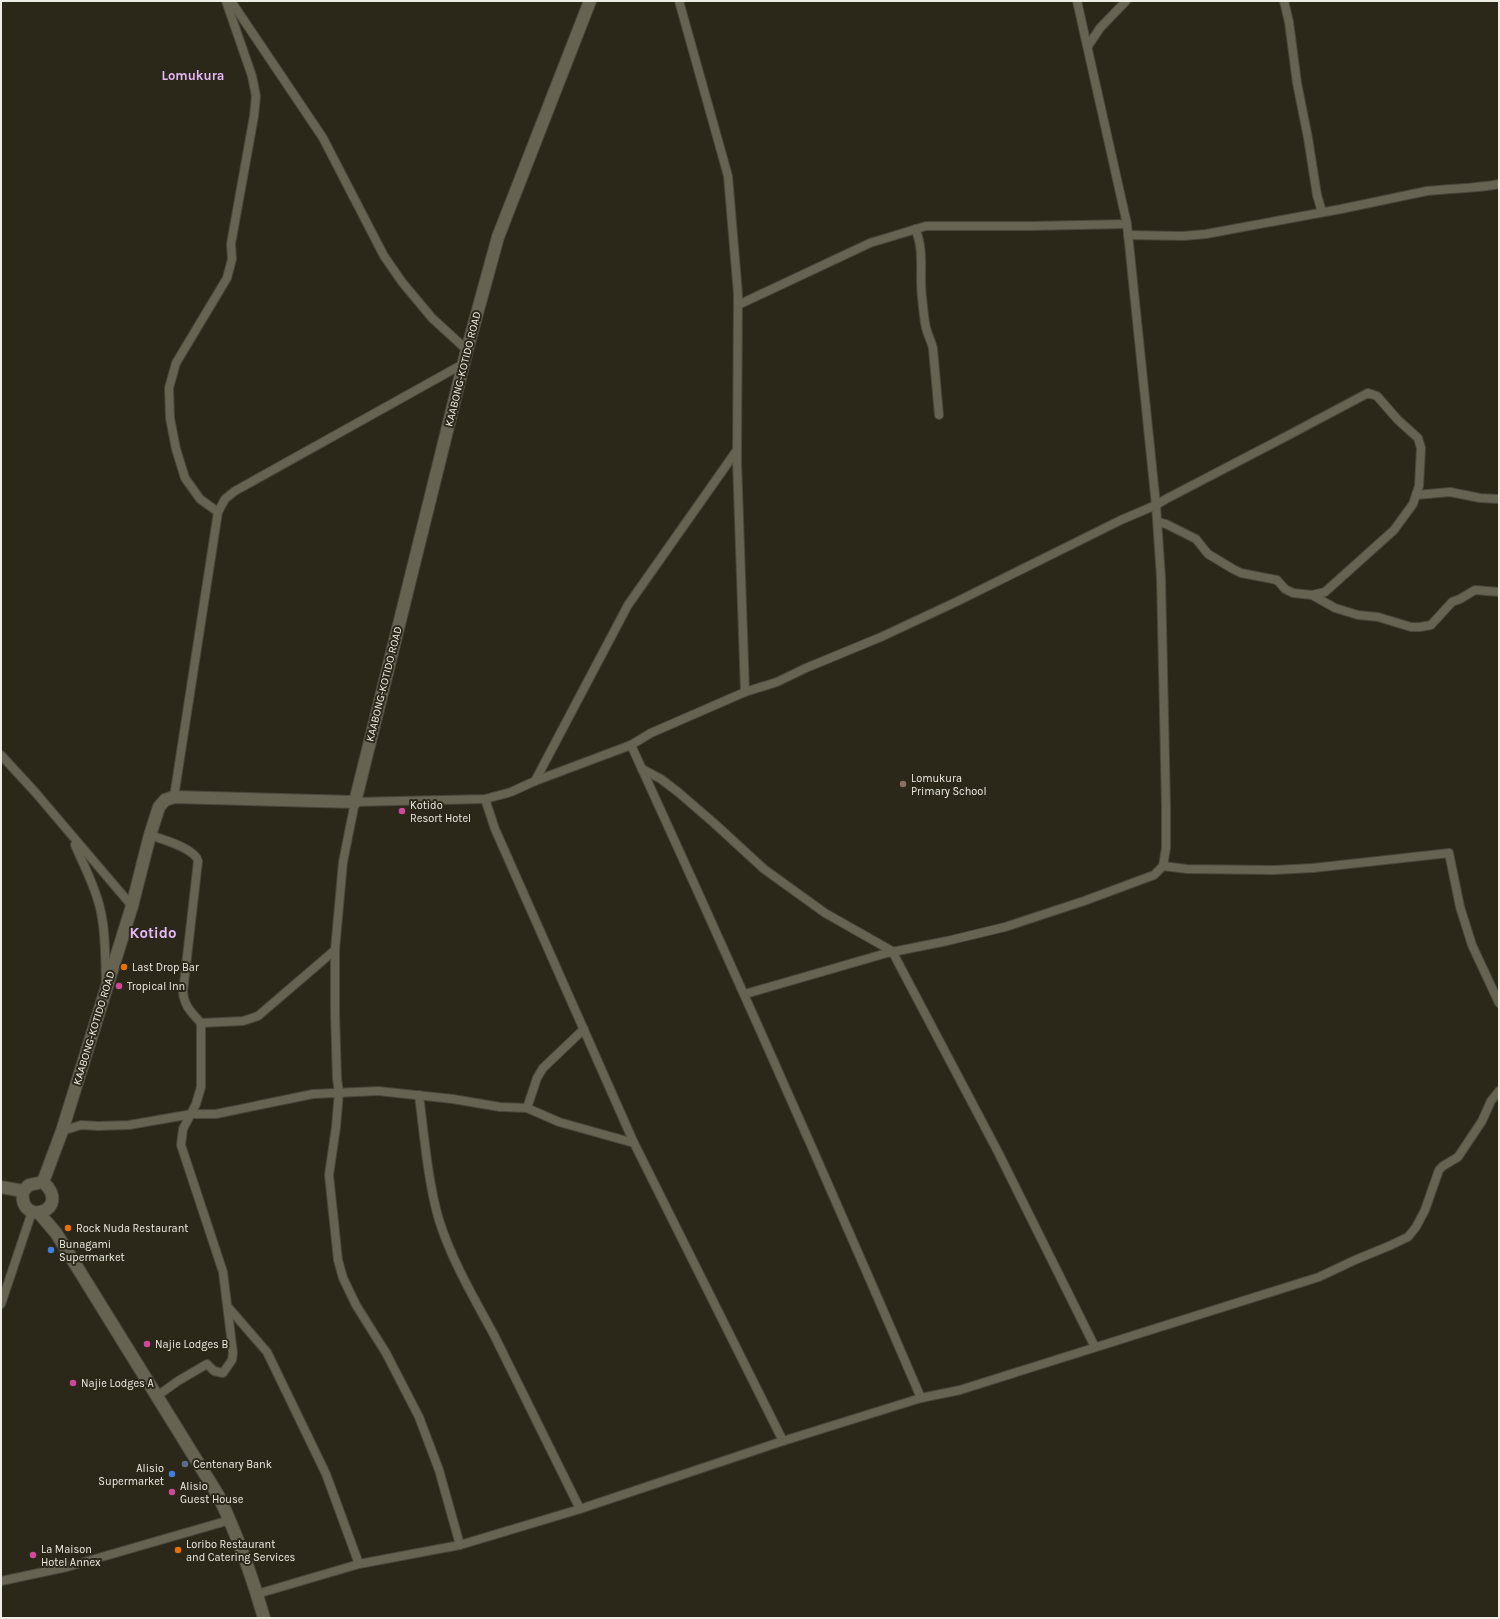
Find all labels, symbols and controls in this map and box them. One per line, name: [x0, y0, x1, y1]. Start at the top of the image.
district label: Lomukura: [162, 68, 224, 83]
street label: KAABONG-KOTIDO ROAD: [442, 310, 484, 428]
street label: KAABONG-KOTIDO ROAD: [363, 625, 405, 743]
place label: Lomukura Primary School: [911, 772, 986, 798]
marker: Lomukura Primary School: [898, 779, 908, 789]
place label: Kotido Resort Hotel: [410, 799, 471, 825]
marker: Kotido Resort Hotel: [397, 806, 407, 816]
district label: Kotido: [130, 924, 176, 942]
place label: Last Drop Bar: [132, 961, 199, 974]
marker: Last Drop Bar: [119, 962, 129, 972]
street label: KAABONG-KOTIDO ROAD: [70, 969, 118, 1087]
place label: Tropical Inn: [127, 980, 185, 993]
marker: Tropical Inn: [114, 981, 124, 991]
place label: Rock Nuda Restaurant: [76, 1222, 188, 1235]
marker: Rock Nuda Restaurant: [63, 1223, 73, 1233]
place label: Bunagami Supermarket: [59, 1238, 125, 1264]
marker: Bunagami Supermarket: [46, 1245, 56, 1255]
place label: Najie Lodges B: [155, 1338, 228, 1351]
marker: Najie Lodges B: [142, 1339, 152, 1349]
place label: Najie Lodges A: [81, 1377, 154, 1390]
marker: Najie Lodges A: [68, 1378, 78, 1388]
place label: Centenary Bank: [193, 1458, 272, 1471]
marker: Centenary Bank: [180, 1459, 190, 1469]
place label: Alisio Supermarket: [98, 1462, 164, 1488]
marker: Alisio Supermarket: [167, 1469, 177, 1479]
place label: Alisio Guest House: [180, 1480, 244, 1506]
marker: Alisio Guest House: [167, 1487, 177, 1497]
place label: Loribo Restaurant and Catering Services: [186, 1538, 296, 1564]
place label: La Maison Hotel Annex: [41, 1543, 101, 1569]
marker: Loribo Restaurant and Catering Services: [173, 1545, 183, 1555]
marker: La Maison Hotel Annex: [28, 1550, 38, 1560]

